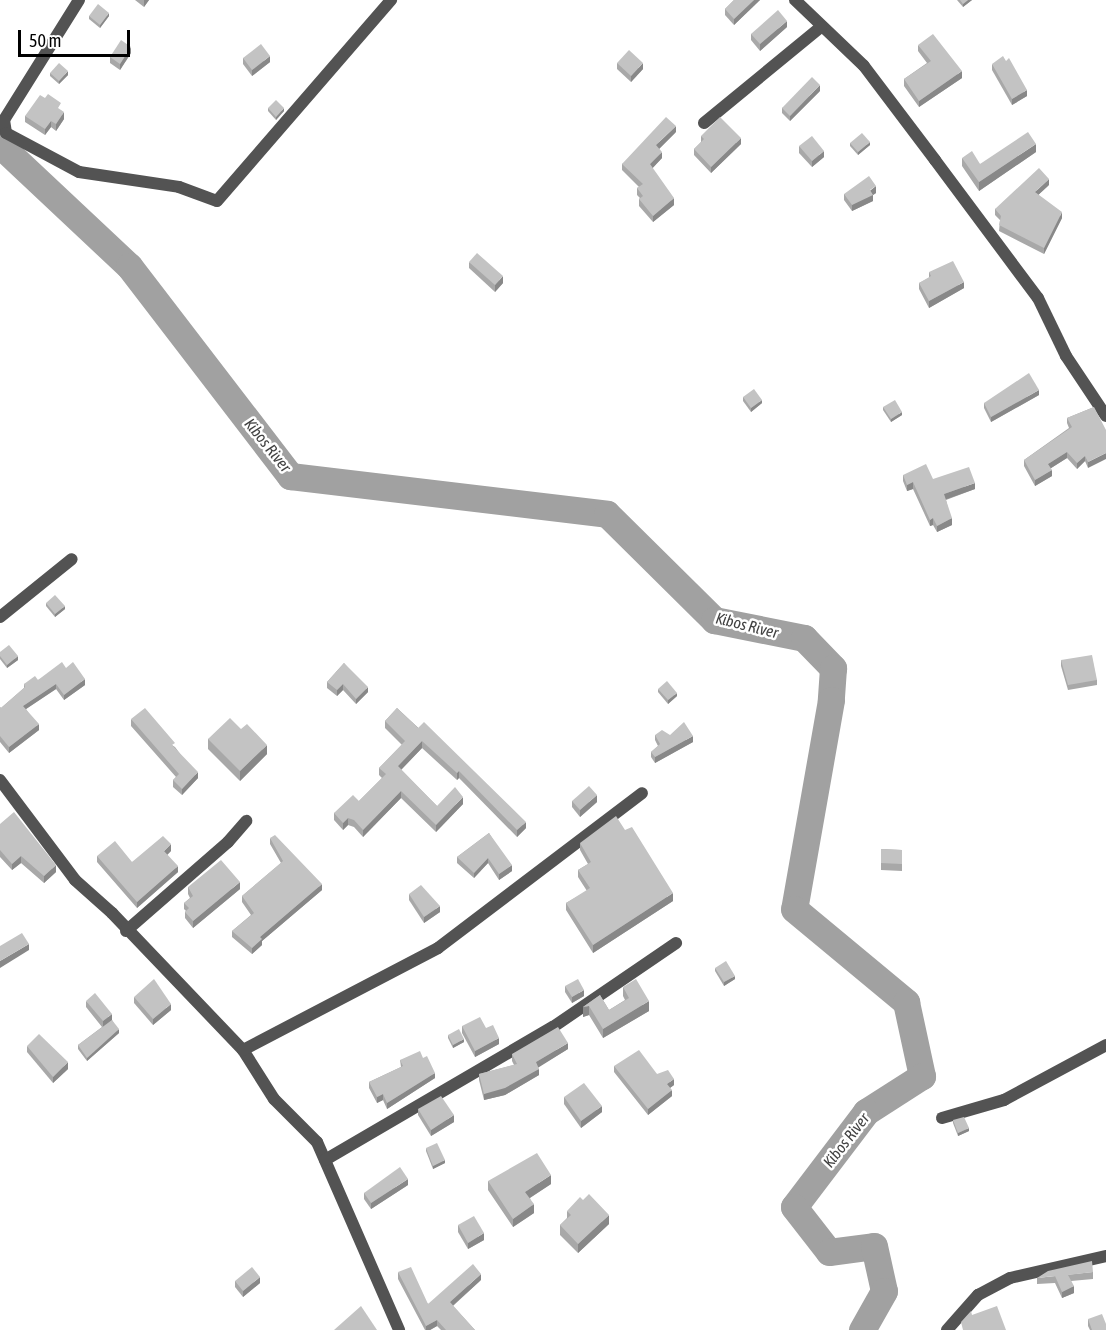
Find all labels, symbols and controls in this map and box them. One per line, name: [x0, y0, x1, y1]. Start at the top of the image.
scale bar: [21, 18, 134, 56]
text: 50 m: [29, 30, 61, 51]
water label: Kibos River: [240, 414, 296, 476]
water label: Kibos River: [714, 608, 780, 642]
water label: Kibos River: [819, 1109, 873, 1171]

